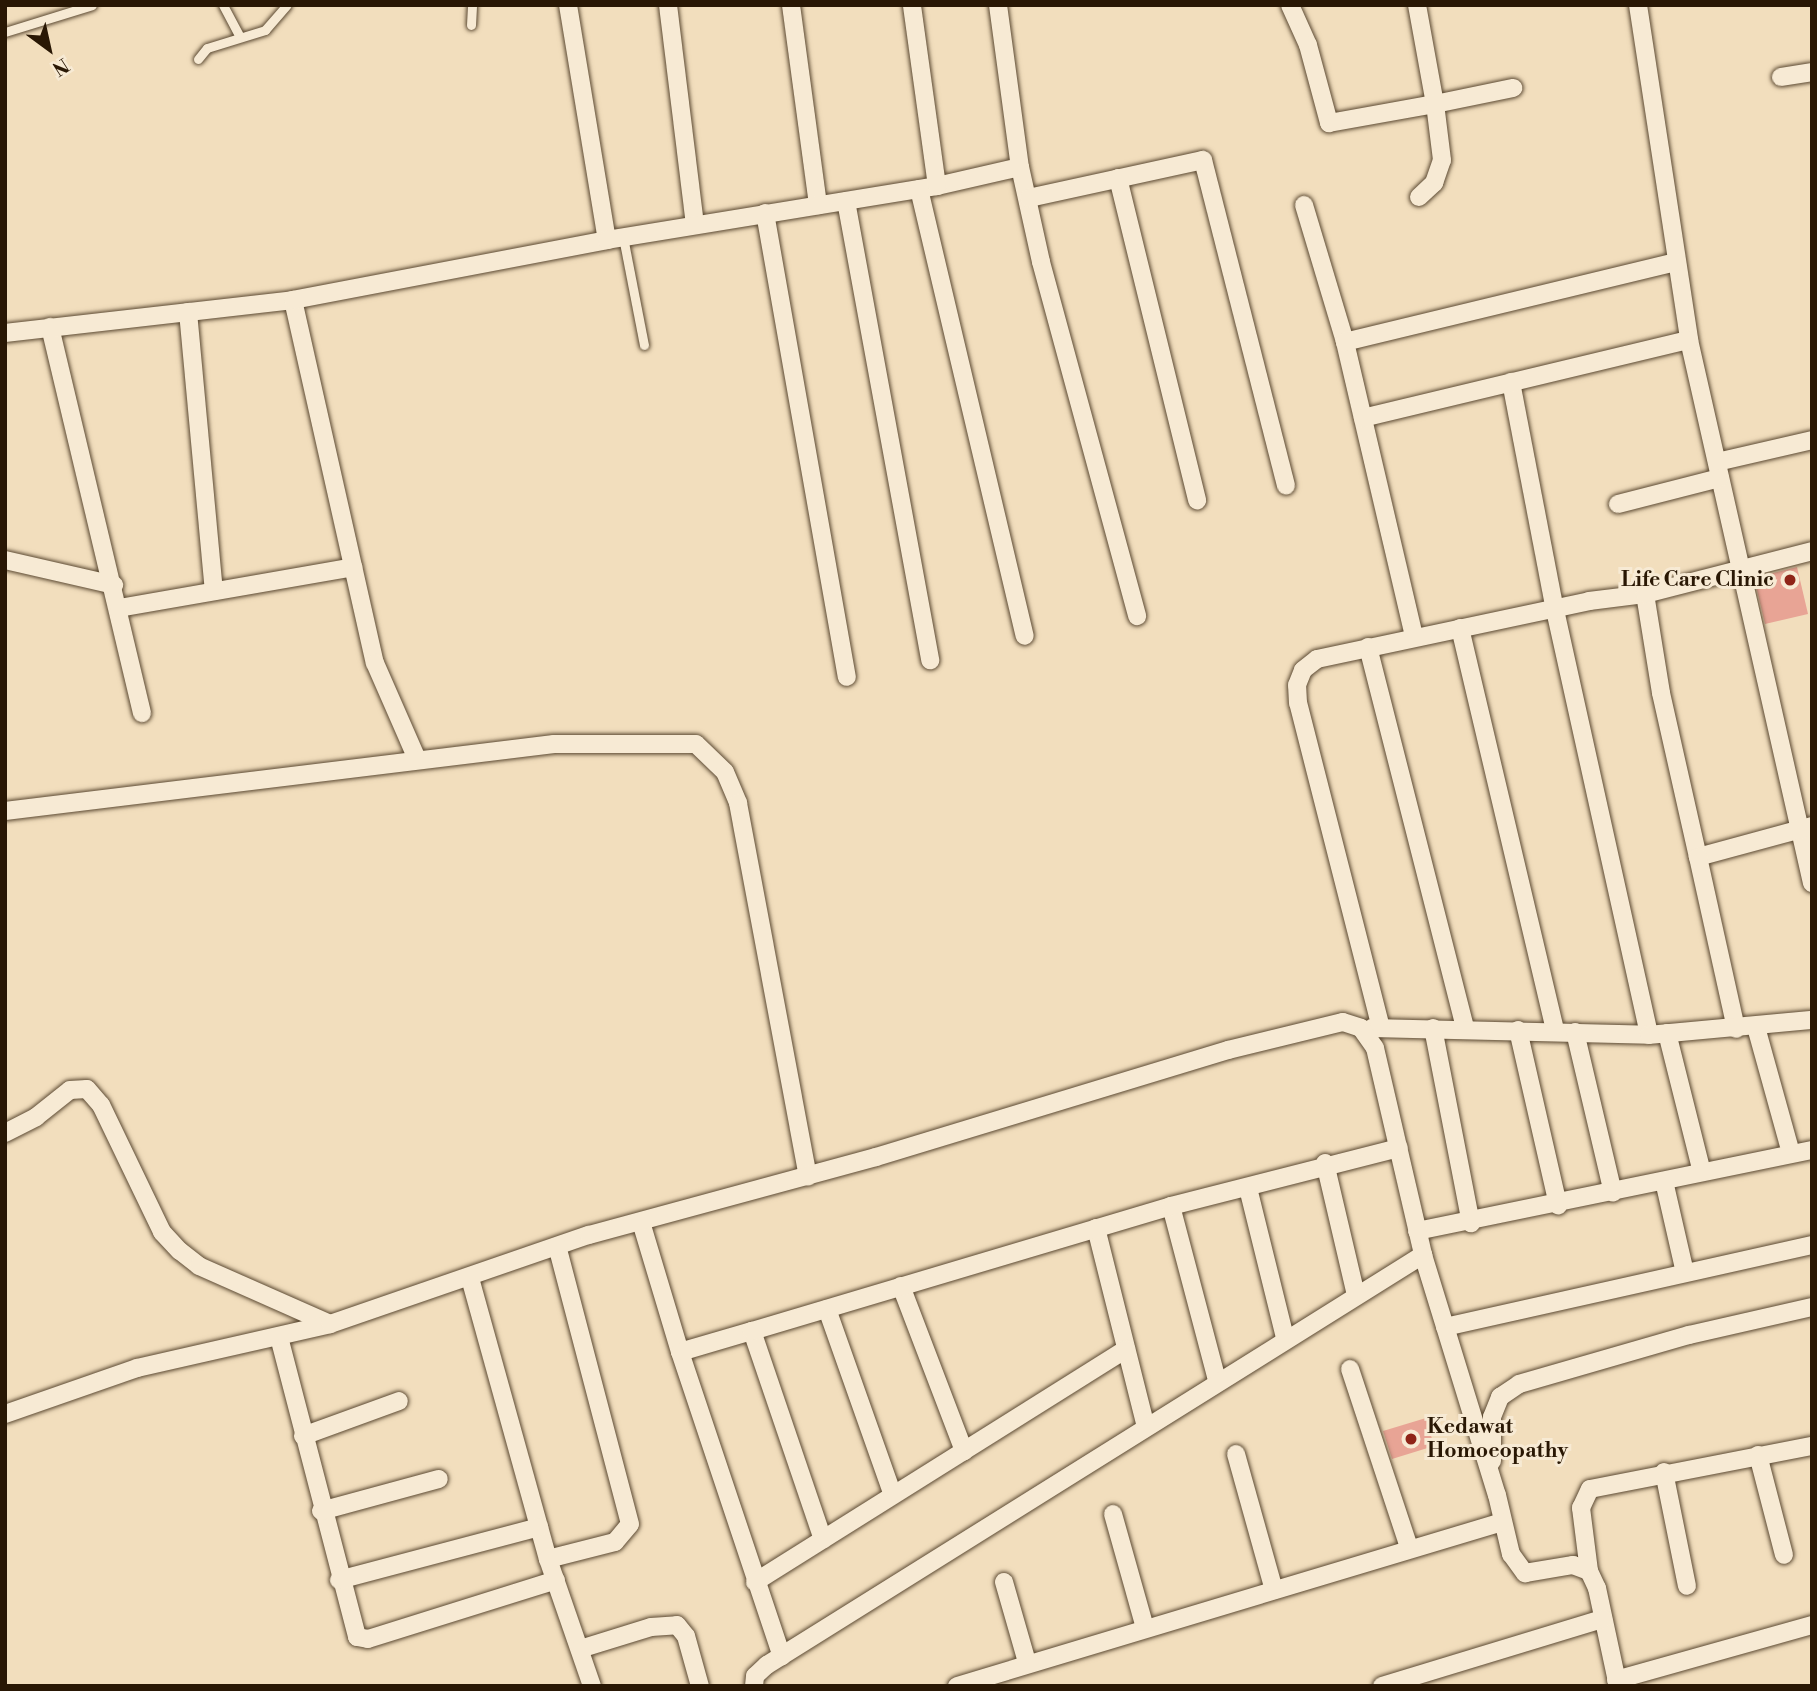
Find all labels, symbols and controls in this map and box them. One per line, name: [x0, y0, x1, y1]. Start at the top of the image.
north arrow: [14, 14, 84, 84]
text: N: [48, 52, 73, 81]
place label: Life Care Clinic: [1621, 567, 1774, 593]
marker: Life Care Clinic: [1780, 570, 1800, 590]
place label: Kedawat Homoeopathy: [1427, 1414, 1568, 1464]
marker: Kedawat Homoeopathy: [1401, 1429, 1421, 1449]

